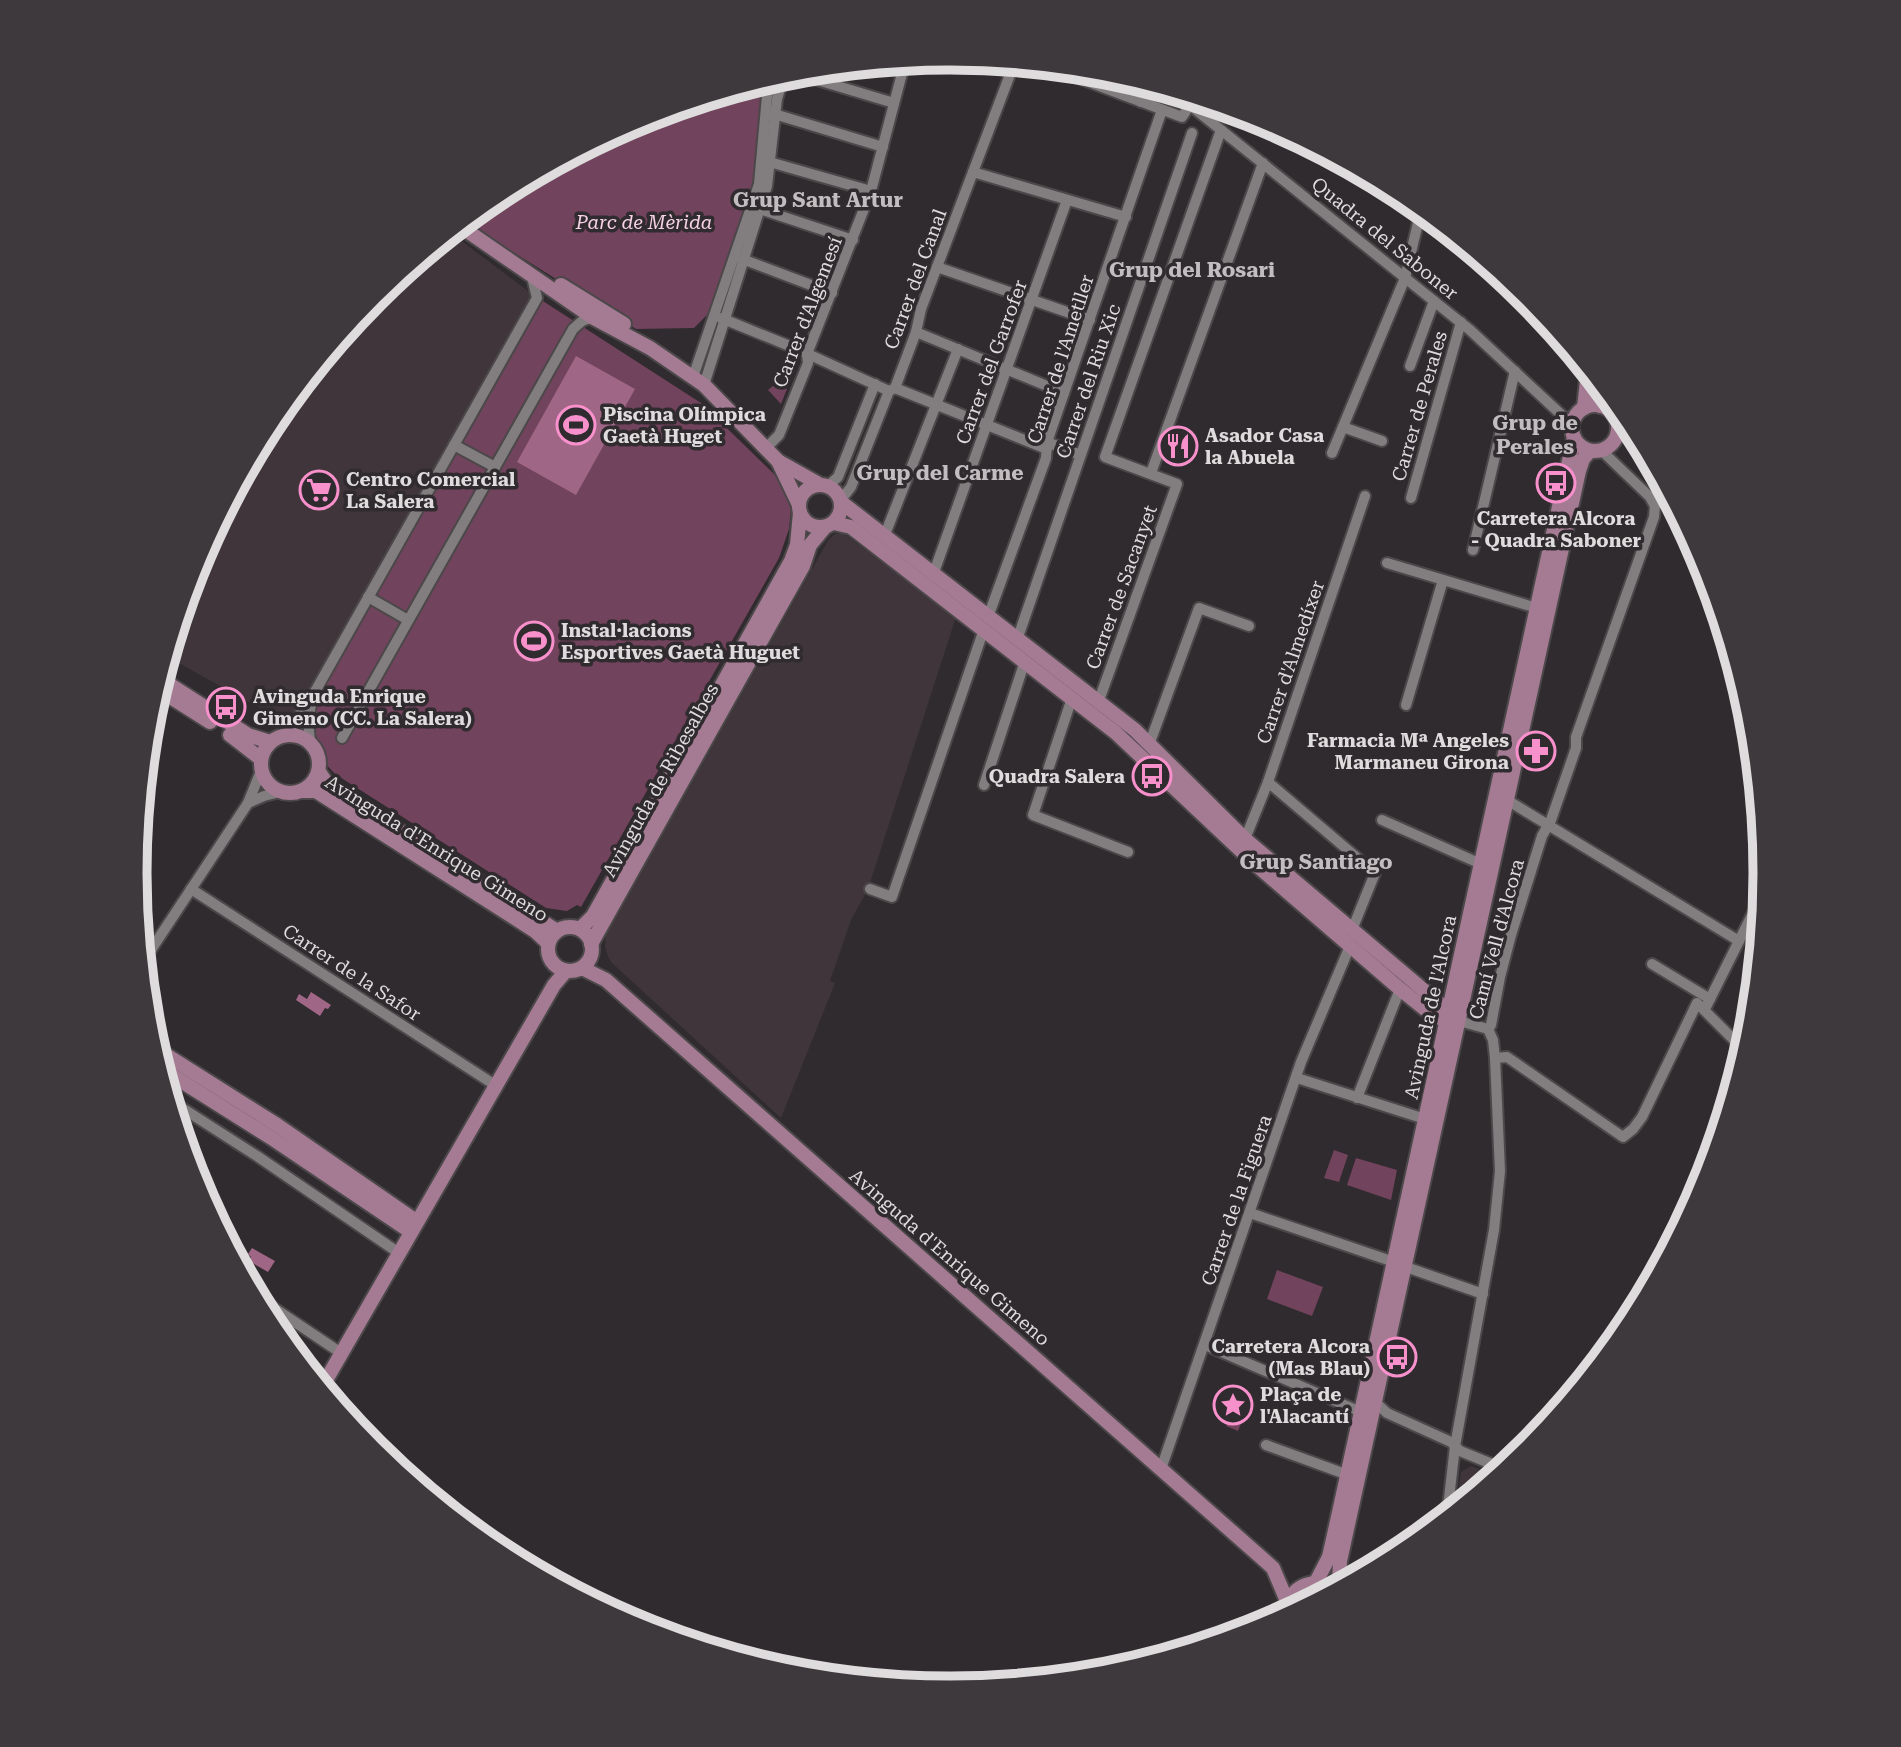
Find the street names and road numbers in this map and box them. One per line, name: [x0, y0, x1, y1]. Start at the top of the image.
street label: Quadra del Saboner: [1307, 172, 1463, 305]
street label: Carrer del Canal: [879, 206, 952, 353]
street label: Carrer d'Algemesí: [768, 233, 847, 391]
street label: Carrer de l'Ametller: [1022, 272, 1099, 447]
street label: Carrer del Garrofer: [951, 277, 1032, 448]
street label: Carrer del Riu Xic: [1051, 301, 1126, 462]
street label: Carrer de Perales: [1387, 328, 1452, 484]
street label: Carrer de Sacanyet: [1081, 502, 1162, 672]
street label: Carrer d'Almedíxer: [1252, 577, 1329, 747]
street label: Avinguda de Ribesalbes: [598, 679, 723, 881]
street label: Avinguda d'Enrique Gimeno: [321, 770, 552, 927]
street label: Camí Vell d'Alcora: [1464, 856, 1529, 1022]
street label: Avinguda de l'Alcora: [1400, 912, 1461, 1101]
street label: Carrer de la Safor: [278, 919, 425, 1026]
street label: Carrer de la Figuera: [1196, 1111, 1277, 1289]
street label: Avinguda d'Enrique Gimeno: [845, 1164, 1055, 1351]

